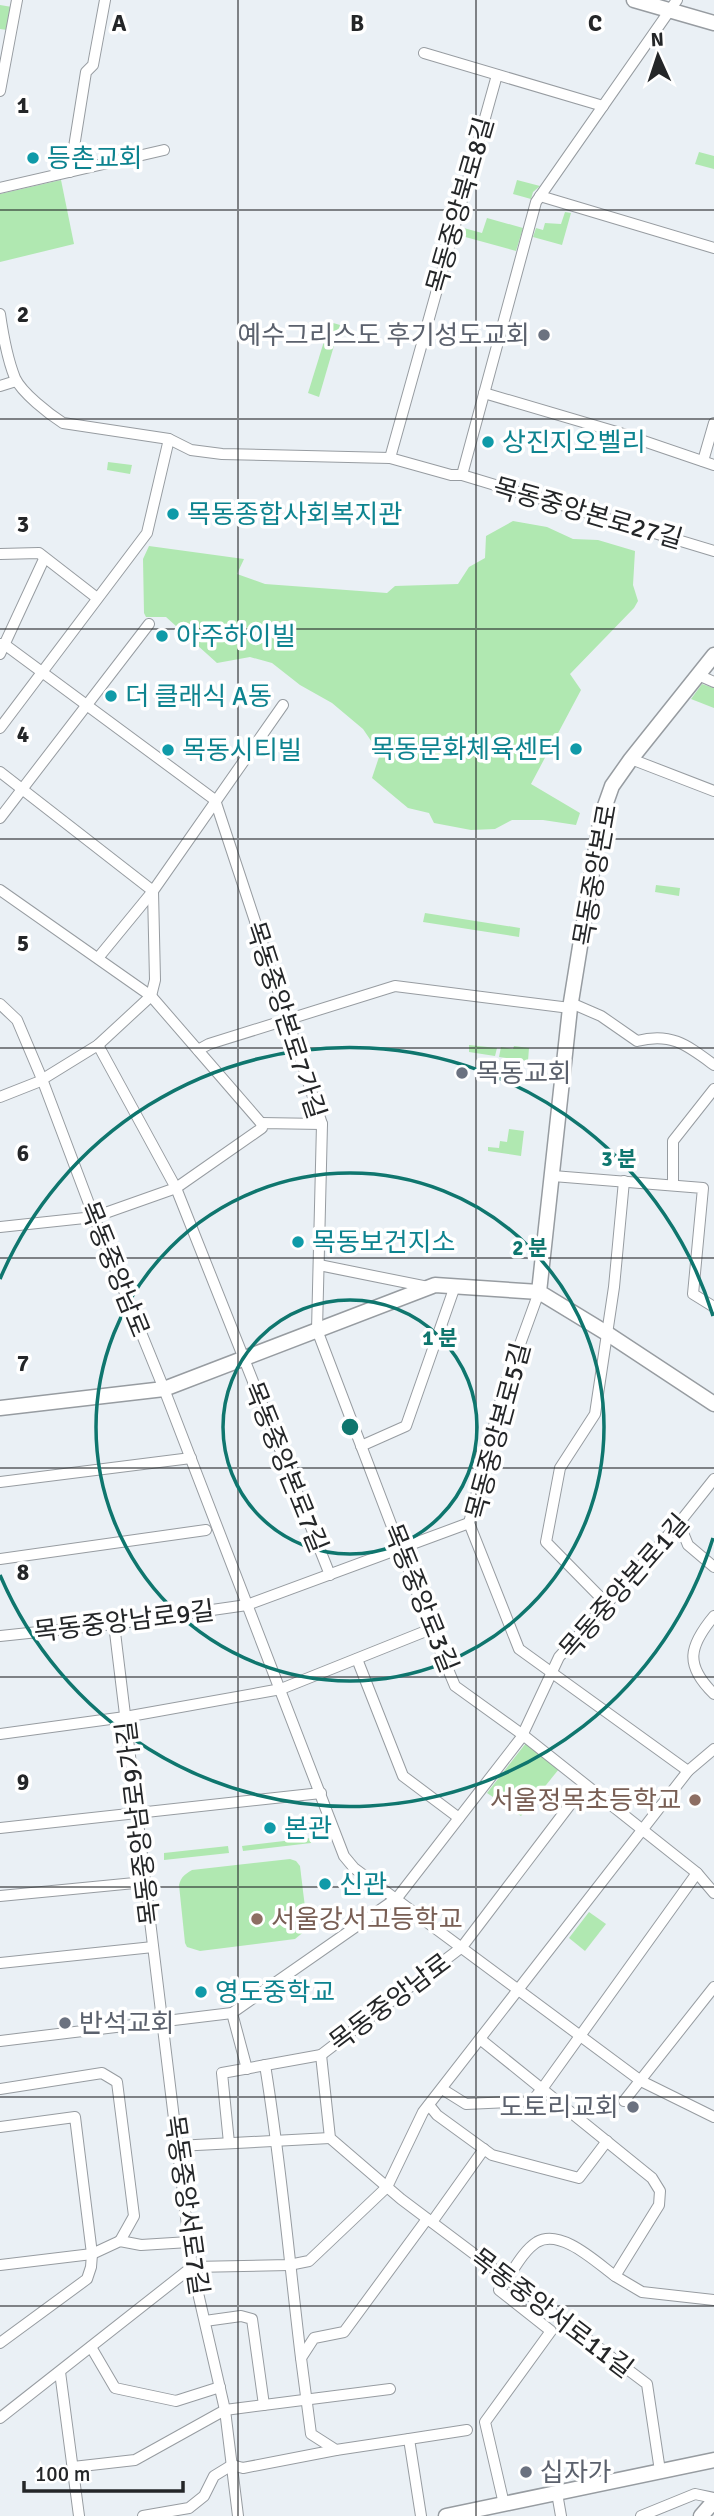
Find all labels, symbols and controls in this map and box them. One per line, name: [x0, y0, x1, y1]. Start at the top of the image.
text: A: [112, 9, 127, 38]
text: B: [350, 9, 364, 38]
text: C: [588, 9, 602, 38]
north arrow: [623, 21, 693, 91]
text: N: [650, 28, 664, 52]
text: 1: [17, 91, 29, 120]
street label: 목동중앙북로8길: [421, 114, 501, 297]
place label: 등촌교회: [47, 143, 143, 175]
marker: 등촌교회: [25, 150, 41, 166]
text: 2: [17, 300, 29, 329]
place label: 예수그리스도 후기성도교회: [237, 320, 530, 352]
marker: 예수그리스도 후기성도교회: [536, 327, 552, 343]
place label: 상진지오벨리: [502, 427, 646, 459]
marker: 상진지오벨리: [480, 434, 496, 450]
street label: 목동중앙본로27길: [489, 472, 686, 556]
place label: 목동종합사회복지관: [187, 499, 402, 531]
marker: 목동종합사회복지관: [165, 506, 181, 522]
text: 3: [17, 510, 29, 539]
place label: 아주하이빌: [176, 621, 296, 653]
marker: 아주하이빌: [154, 628, 170, 644]
place label: 더 클래식 A동: [125, 681, 272, 713]
marker: 더 클래식 A동: [103, 688, 119, 704]
text: 4: [17, 720, 29, 749]
place label: 목동문화체육센터: [371, 734, 562, 766]
place label: 목동시티빌: [182, 735, 302, 767]
marker: 목동문화체육센터: [568, 741, 584, 757]
marker: 목동시티빌: [160, 742, 176, 758]
street label: 목동중앙본로: [568, 802, 624, 949]
street label: 목동중앙본로7가길: [238, 918, 332, 1123]
text: 5: [17, 929, 29, 958]
place label: 목동교회: [476, 1058, 572, 1090]
marker: 목동교회: [454, 1065, 470, 1081]
text: 6: [17, 1139, 29, 1168]
text: 3 분: [601, 1146, 637, 1172]
street label: 목동중앙남로: [72, 1197, 156, 1342]
place label: 목동보건지소: [312, 1227, 456, 1259]
marker: 목동보건지소: [290, 1234, 306, 1250]
text: 2 분: [512, 1235, 548, 1261]
text: 1 분: [422, 1325, 458, 1351]
street label: 목동중앙본로5길: [460, 1339, 538, 1523]
text: 7: [17, 1349, 29, 1378]
street label: 목동중앙본로7길: [236, 1377, 334, 1558]
centre of rings: [338, 1415, 362, 1439]
street label: 목동중앙본로1길: [553, 1508, 696, 1666]
street label: 목동중앙로3길: [376, 1519, 464, 1677]
text: 8: [17, 1558, 29, 1587]
street label: 목동중앙남로9길: [32, 1595, 216, 1649]
street label: 목동중앙남로9가길: [111, 1719, 167, 1927]
text: 9: [17, 1768, 29, 1797]
place label: 서울정목초등학교: [490, 1785, 681, 1817]
marker: 서울정목초등학교: [687, 1792, 703, 1808]
place label: 본관: [284, 1813, 332, 1845]
marker: 본관: [262, 1820, 278, 1836]
place label: 신관: [339, 1869, 387, 1901]
marker: 신관: [317, 1876, 333, 1892]
place label: 서울강서고등학교: [271, 1904, 462, 1936]
marker: 서울강서고등학교: [249, 1911, 265, 1927]
street label: 목동중앙남로: [324, 1947, 458, 2059]
place label: 영도중학교: [215, 1977, 335, 2009]
marker: 영도중학교: [193, 1984, 209, 2000]
place label: 반석교회: [79, 2008, 175, 2040]
marker: 반석교회: [57, 2015, 73, 2031]
place label: 도토리교회: [499, 2092, 619, 2124]
marker: 도토리교회: [625, 2099, 641, 2115]
street label: 목동중앙서로7길: [158, 2113, 214, 2297]
street label: 목동중앙서로11길: [464, 2242, 639, 2385]
scale bar: [24, 2450, 184, 2494]
place label: 십자가: [540, 2457, 612, 2489]
text: 100 m: [35, 2461, 90, 2487]
marker: 십자가: [518, 2464, 534, 2480]

